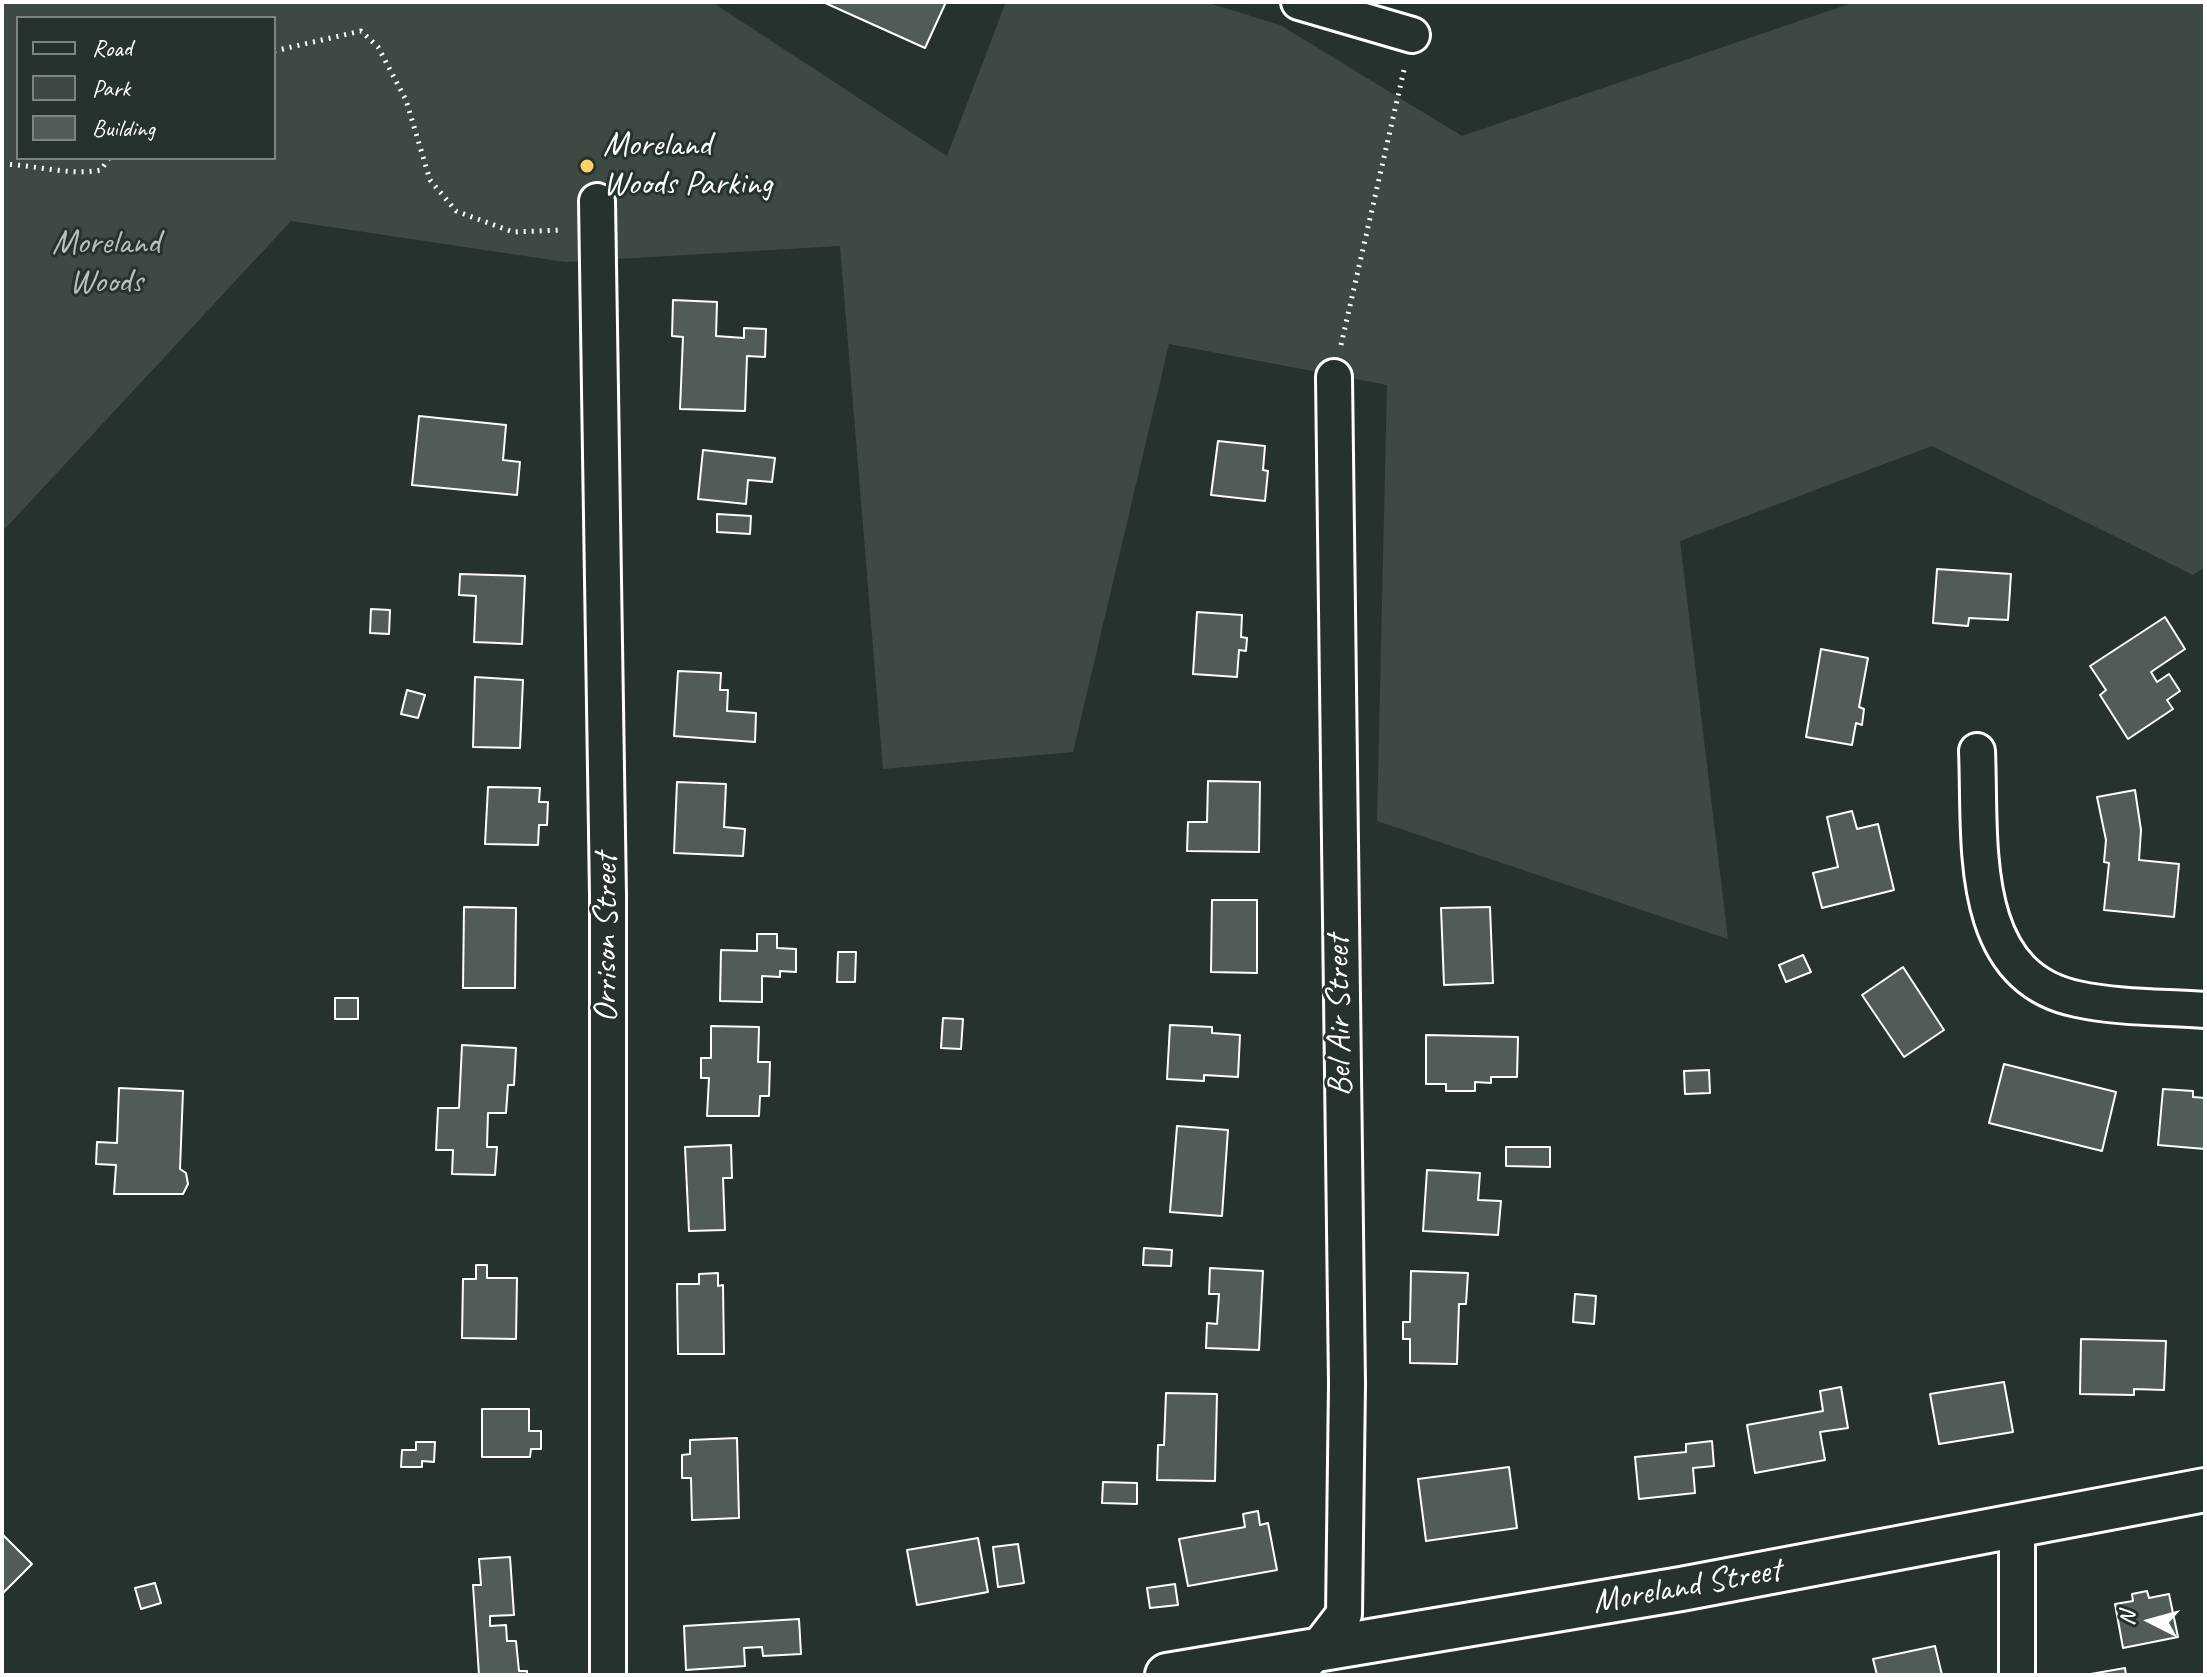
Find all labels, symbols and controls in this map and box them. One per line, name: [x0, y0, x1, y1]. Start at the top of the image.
legend: [16, 16, 276, 160]
text: Road: [92, 33, 132, 63]
text: Park: [92, 73, 130, 103]
text: Building: [92, 113, 155, 143]
place label: Moreland Woods Parking: [603, 126, 772, 206]
marker: Moreland Woods Parking: [578, 157, 596, 175]
park label: Moreland Woods: [52, 224, 160, 304]
street label: Orrison Street: [587, 854, 627, 1022]
street label: Bel Air Street: [1318, 935, 1362, 1097]
street label: Moreland Street: [1590, 1550, 1784, 1624]
north arrow: [2111, 1581, 2191, 1661]
text: N: [2112, 1610, 2142, 1627]

